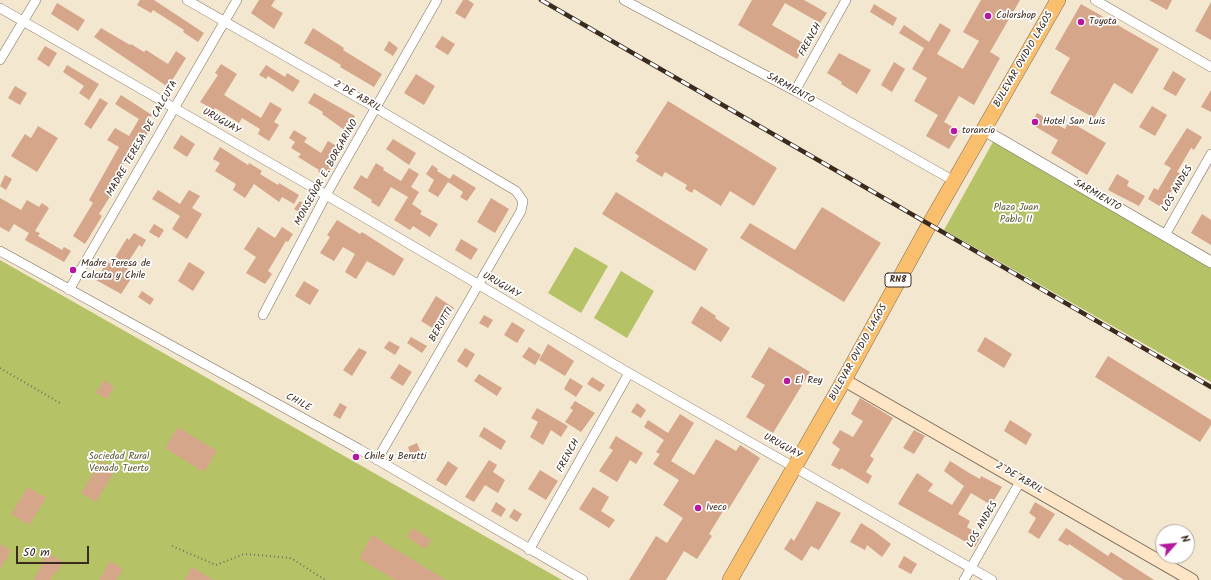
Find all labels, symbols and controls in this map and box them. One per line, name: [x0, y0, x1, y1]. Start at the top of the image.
street label: BULEVAR OVIDIO LAGOS: [992, 10, 1056, 110]
place label: Colorshop: [996, 10, 1036, 22]
marker: Colorshop: [983, 11, 993, 21]
place label: Toyota: [1089, 16, 1117, 28]
marker: Toyota: [1076, 17, 1086, 27]
street label: FRENCH: [797, 21, 825, 59]
street label: SARMIENTO: [764, 71, 816, 107]
street label: MADRE TERESA DE CALCUTA: [105, 79, 181, 199]
street label: 2 DE ABRIL: [331, 79, 383, 115]
street label: URUGUAY: [200, 106, 242, 138]
place label: Hotel San Luis: [1043, 116, 1105, 128]
marker: Hotel San Luis: [1030, 117, 1040, 127]
street label: MONSEÑOR E. BORGARINO: [293, 118, 361, 228]
place label: torancio: [962, 125, 995, 137]
marker: torancio: [949, 126, 959, 136]
street label: LOS ANDES: [1160, 164, 1196, 214]
street label: SARMIENTO: [1071, 178, 1123, 214]
park label: Plaza Juan Pablo II: [993, 202, 1039, 226]
place label: Madre Teresa de Calcuta y Chile: [81, 258, 150, 282]
marker: Madre Teresa de Calcuta y Chile: [68, 265, 78, 275]
street label: URUGUAY: [480, 270, 522, 302]
road number: RN8: [885, 273, 911, 287]
street label: BULEVAR OVIDIO LAGOS: [828, 303, 890, 403]
street label: BERUTTI: [427, 306, 457, 344]
place label: El Rey: [795, 375, 822, 387]
marker: El Rey: [782, 376, 792, 386]
street label: CHILE: [283, 391, 313, 415]
street label: URUGUAY: [761, 432, 803, 462]
street label: FRENCH: [555, 437, 583, 475]
park label: Sociedad Rural Venado Tuerto: [89, 451, 149, 474]
place label: Chile y Berutti: [364, 451, 426, 463]
marker: Chile y Berutti: [351, 452, 361, 462]
street label: 2 DE ABRIL: [993, 461, 1045, 497]
street label: LOS ANDES: [965, 500, 1001, 550]
place label: Iveco: [706, 502, 727, 514]
marker: Iveco: [693, 503, 703, 513]
north arrow: [1155, 524, 1195, 564]
text: N: [1175, 532, 1194, 546]
scale bar: [18, 538, 91, 564]
text: 50 m: [23, 543, 50, 562]

